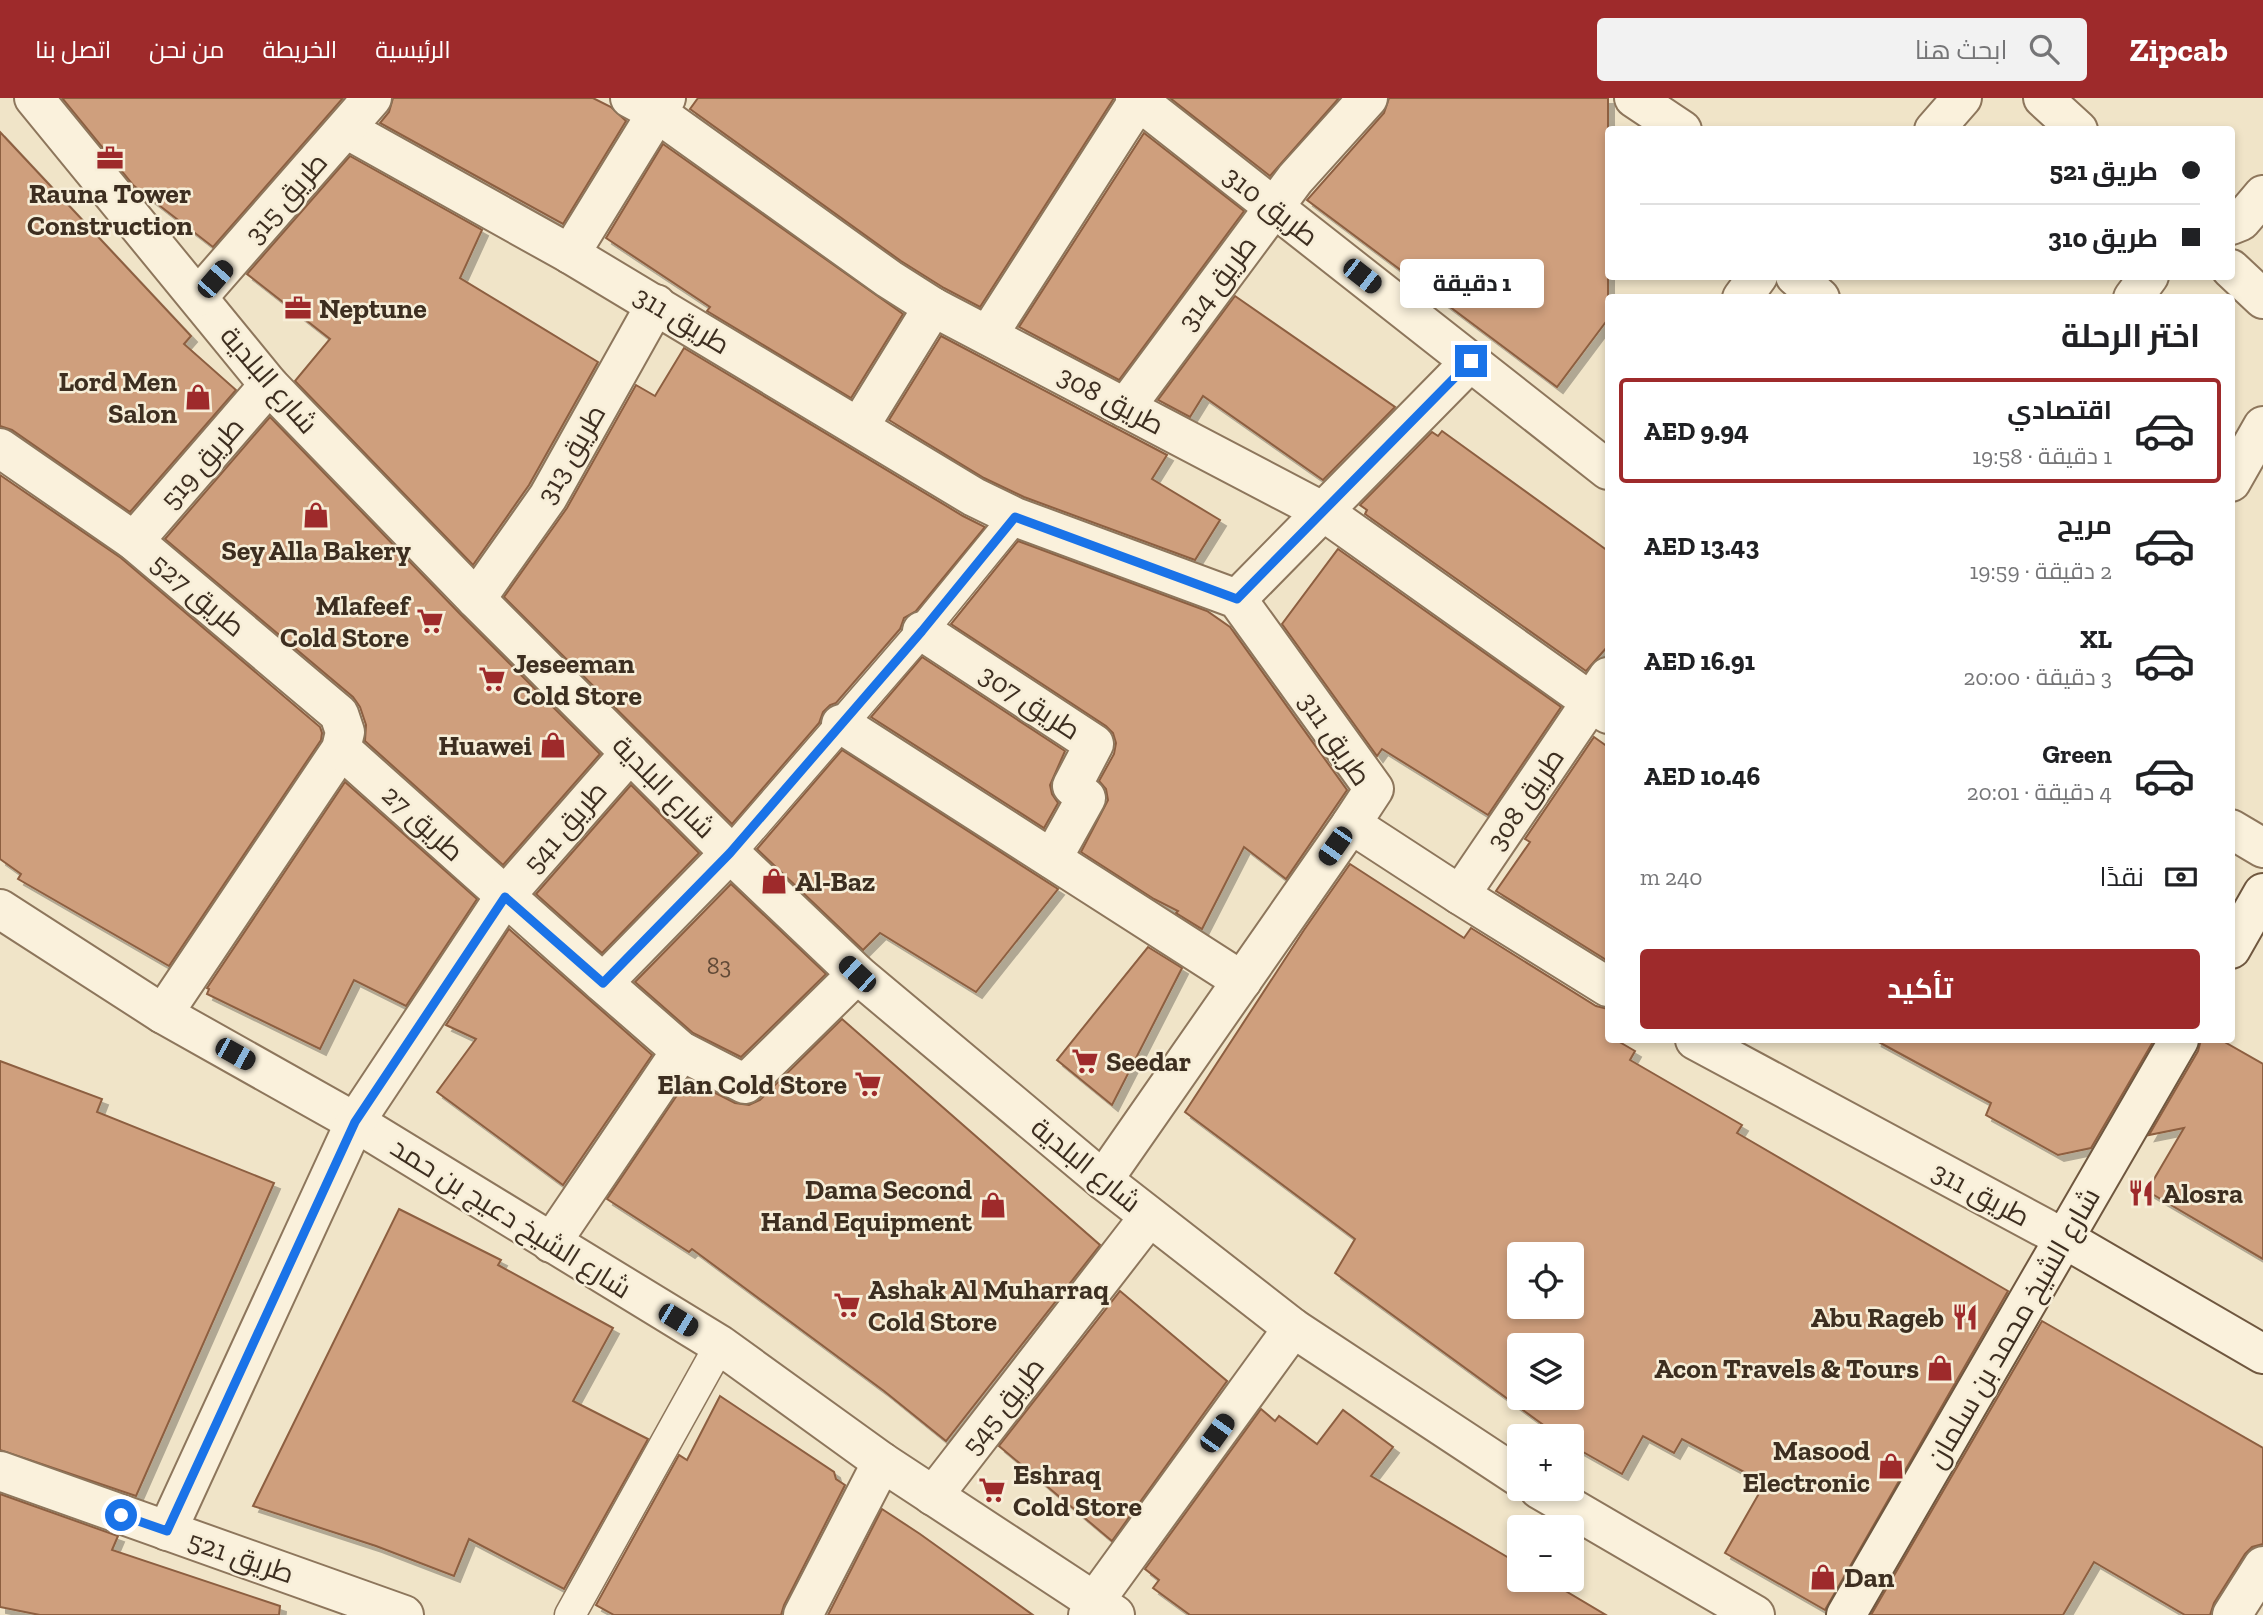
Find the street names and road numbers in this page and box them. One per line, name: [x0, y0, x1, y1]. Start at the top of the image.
street label: طريق 315: [238, 146, 334, 250]
street label: طريق 310: [1217, 159, 1325, 253]
street label: طريق 314: [1171, 229, 1263, 337]
street label: طريق 311: [628, 279, 736, 361]
street label: شارع البلدية: [212, 320, 325, 442]
street label: طريق 308: [1052, 358, 1170, 442]
street label: طريق 313: [530, 399, 612, 509]
street label: طريق 519: [153, 411, 251, 515]
street label: طريق 527: [144, 546, 252, 644]
street label: طريق 307: [973, 657, 1087, 747]
street label: طريق 311: [1292, 686, 1378, 792]
street label: شارع البلدية: [604, 729, 722, 847]
street label: طريق 308: [1479, 742, 1571, 856]
street label: طريق 541: [516, 774, 614, 880]
street label: طريق 27: [376, 778, 470, 868]
street label: شارع البلدية: [1023, 1111, 1147, 1221]
street label: شارع الشيخ دعيج بن حمد: [384, 1131, 637, 1307]
street label: طريق 311: [1927, 1155, 2035, 1233]
street label: شارع الشيخ محمد بن سلمان: [1919, 1182, 2109, 1475]
street label: طريق 545: [955, 1351, 1051, 1461]
street label: طريق 521: [184, 1524, 298, 1590]

